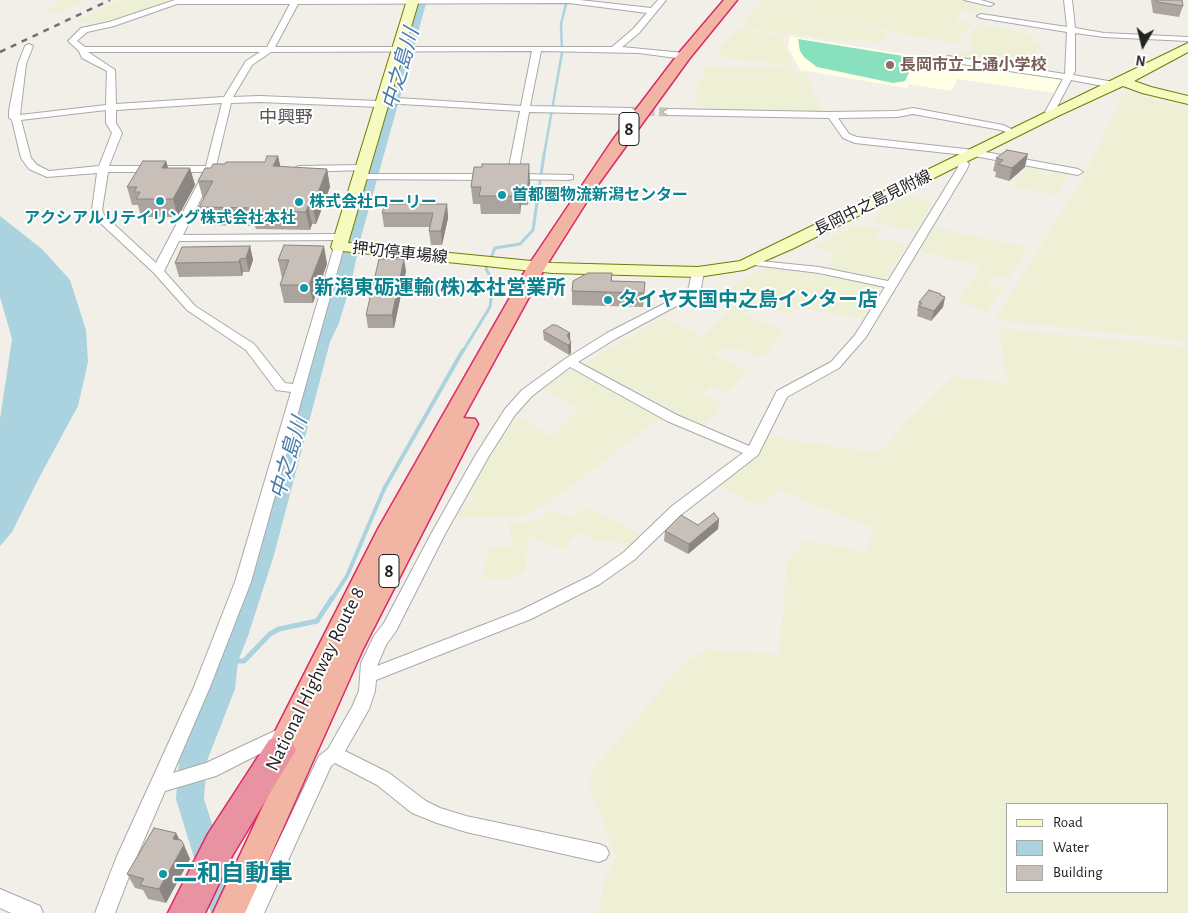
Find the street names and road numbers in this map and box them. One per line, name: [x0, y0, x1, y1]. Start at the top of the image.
road number: 8: [619, 112, 639, 146]
street label: 長岡中之島見附線: [811, 166, 935, 240]
street label: 押切停車場線: [351, 238, 449, 268]
road number: 8: [379, 554, 399, 588]
street label: National Highway Route 8: [260, 583, 370, 775]

